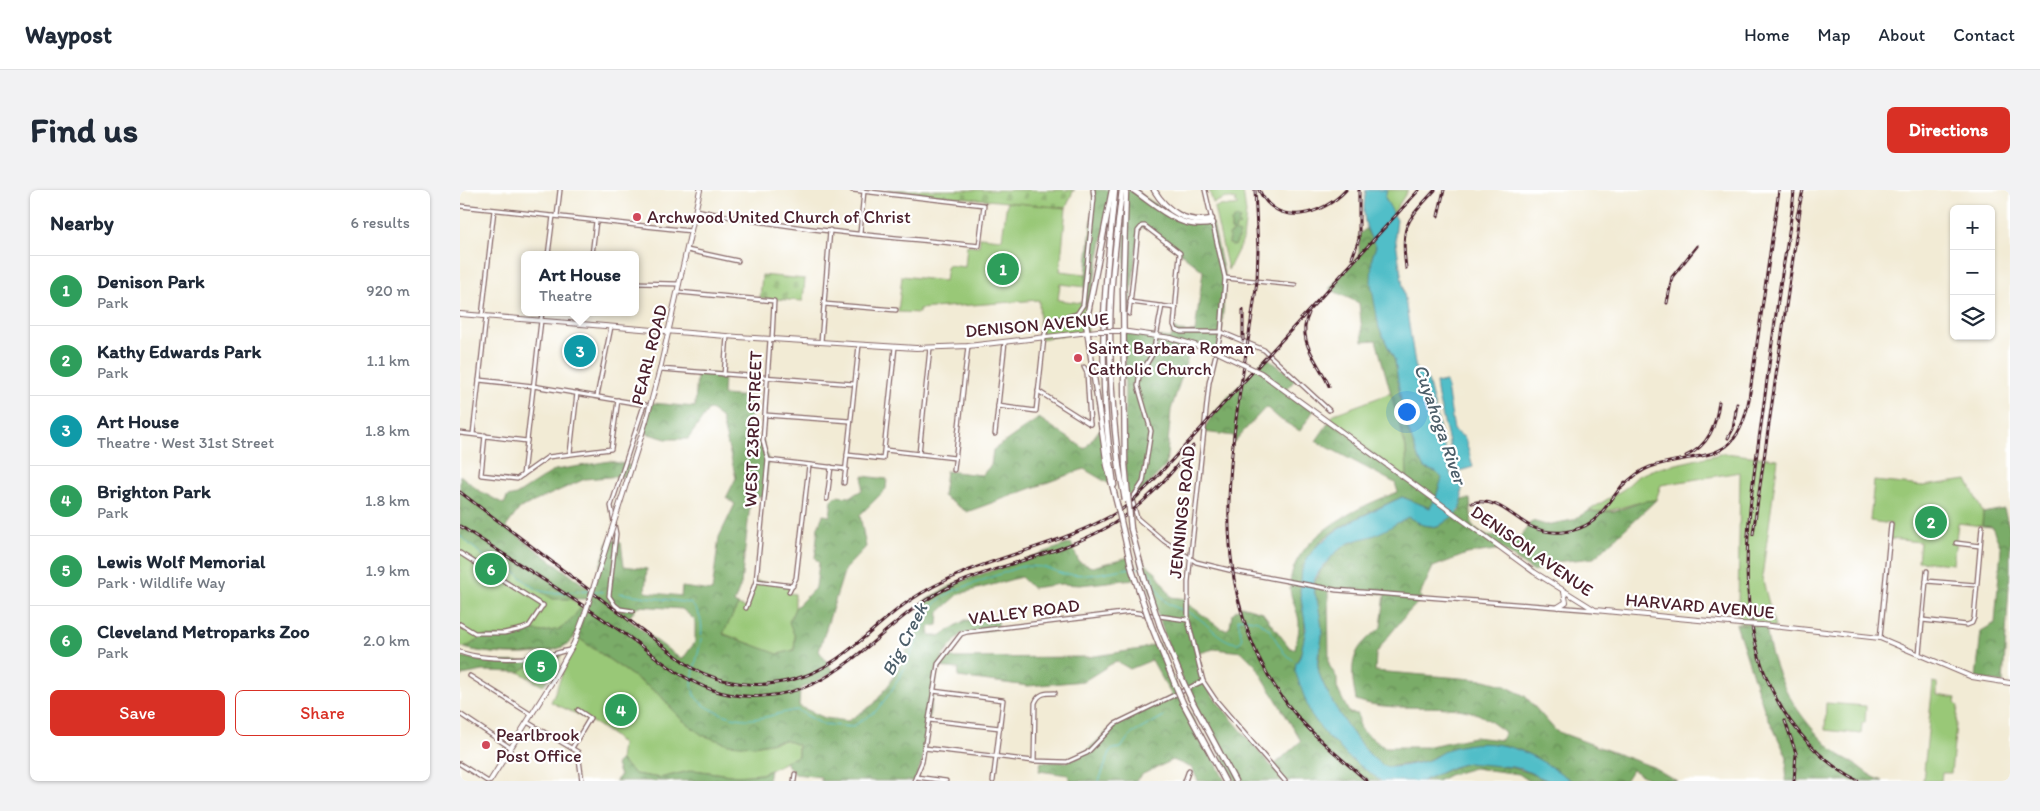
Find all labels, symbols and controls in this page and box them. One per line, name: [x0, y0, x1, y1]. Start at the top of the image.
text: Waypost: [25, 20, 112, 49]
text: Home: [1744, 24, 1790, 46]
text: Map: [1818, 24, 1851, 46]
text: About: [1879, 24, 1925, 46]
text: Contact: [1953, 24, 2015, 46]
button: Directions: [1887, 107, 2010, 153]
text: Find us: [30, 109, 138, 151]
map controls: [1950, 205, 1995, 340]
button: +: [1950, 205, 1995, 250]
place label: Archwood United Church of Christ: [647, 206, 911, 228]
text: Nearby: [50, 210, 114, 235]
marker: Archwood United Church of Christ: [631, 211, 643, 223]
text: 6 results: [350, 213, 410, 232]
pin: 1: [987, 250, 1019, 288]
button: −: [1950, 250, 1995, 295]
popup: [521, 251, 639, 316]
text: Art House: [539, 263, 621, 286]
text: Denison Park: [97, 270, 205, 293]
text: 1: [62, 281, 70, 300]
text: 920 m: [366, 281, 410, 300]
text: Theatre: [539, 286, 592, 305]
text: Park: [97, 293, 128, 312]
button: layers: [1950, 295, 1995, 340]
street label: PEARL ROAD: [626, 302, 672, 408]
street label: DENISON AVENUE: [964, 308, 1110, 342]
pin: 3: [564, 332, 596, 370]
place label: Saint Barbara Roman Catholic Church: [1088, 337, 1254, 380]
text: Kathy Edwards Park: [97, 340, 261, 363]
street label: WEST 23RD STREET: [739, 350, 767, 508]
text: 2: [62, 351, 70, 370]
text: 1.1 km: [366, 351, 410, 370]
marker: Saint Barbara Roman Catholic Church: [1072, 352, 1084, 364]
water label: Cuyahoga River: [1409, 361, 1472, 489]
text: Park: [97, 363, 128, 382]
your location: [1394, 399, 1420, 425]
text: Art House: [97, 410, 179, 433]
text: 3: [62, 421, 70, 440]
text: 1.8 km: [365, 421, 410, 440]
text: Theatre · West 31st Street: [97, 433, 274, 452]
street label: JENNINGS ROAD: [1164, 445, 1200, 579]
text: Brighton Park: [97, 480, 211, 503]
text: 4: [61, 491, 71, 510]
text: 1.8 km: [365, 491, 410, 510]
street label: DENISON AVENUE: [1467, 501, 1597, 601]
text: Park: [97, 503, 128, 522]
pin: 2: [1915, 503, 1947, 541]
text: Lewis Wolf Memorial: [97, 550, 265, 573]
pin: 6: [475, 550, 507, 588]
text: 5: [62, 561, 70, 580]
text: 1.9 km: [366, 561, 410, 580]
text: Park · Wildlife Way: [97, 573, 225, 592]
street label: HARVARD AVENUE: [1624, 589, 1776, 623]
street label: VALLEY ROAD: [967, 594, 1081, 630]
water label: Big Creek: [876, 598, 933, 679]
text: Cleveland Metroparks Zoo: [97, 620, 310, 643]
text: 6: [62, 631, 70, 650]
text: 2.0 km: [363, 631, 410, 650]
text: Park: [97, 643, 128, 662]
pin: 5: [525, 647, 557, 685]
button: Save: [50, 690, 225, 736]
button: Share: [235, 690, 410, 736]
pin: 4: [605, 691, 637, 729]
place label: Pearlbrook Post Office: [496, 724, 582, 767]
marker: Pearlbrook Post Office: [480, 739, 492, 751]

